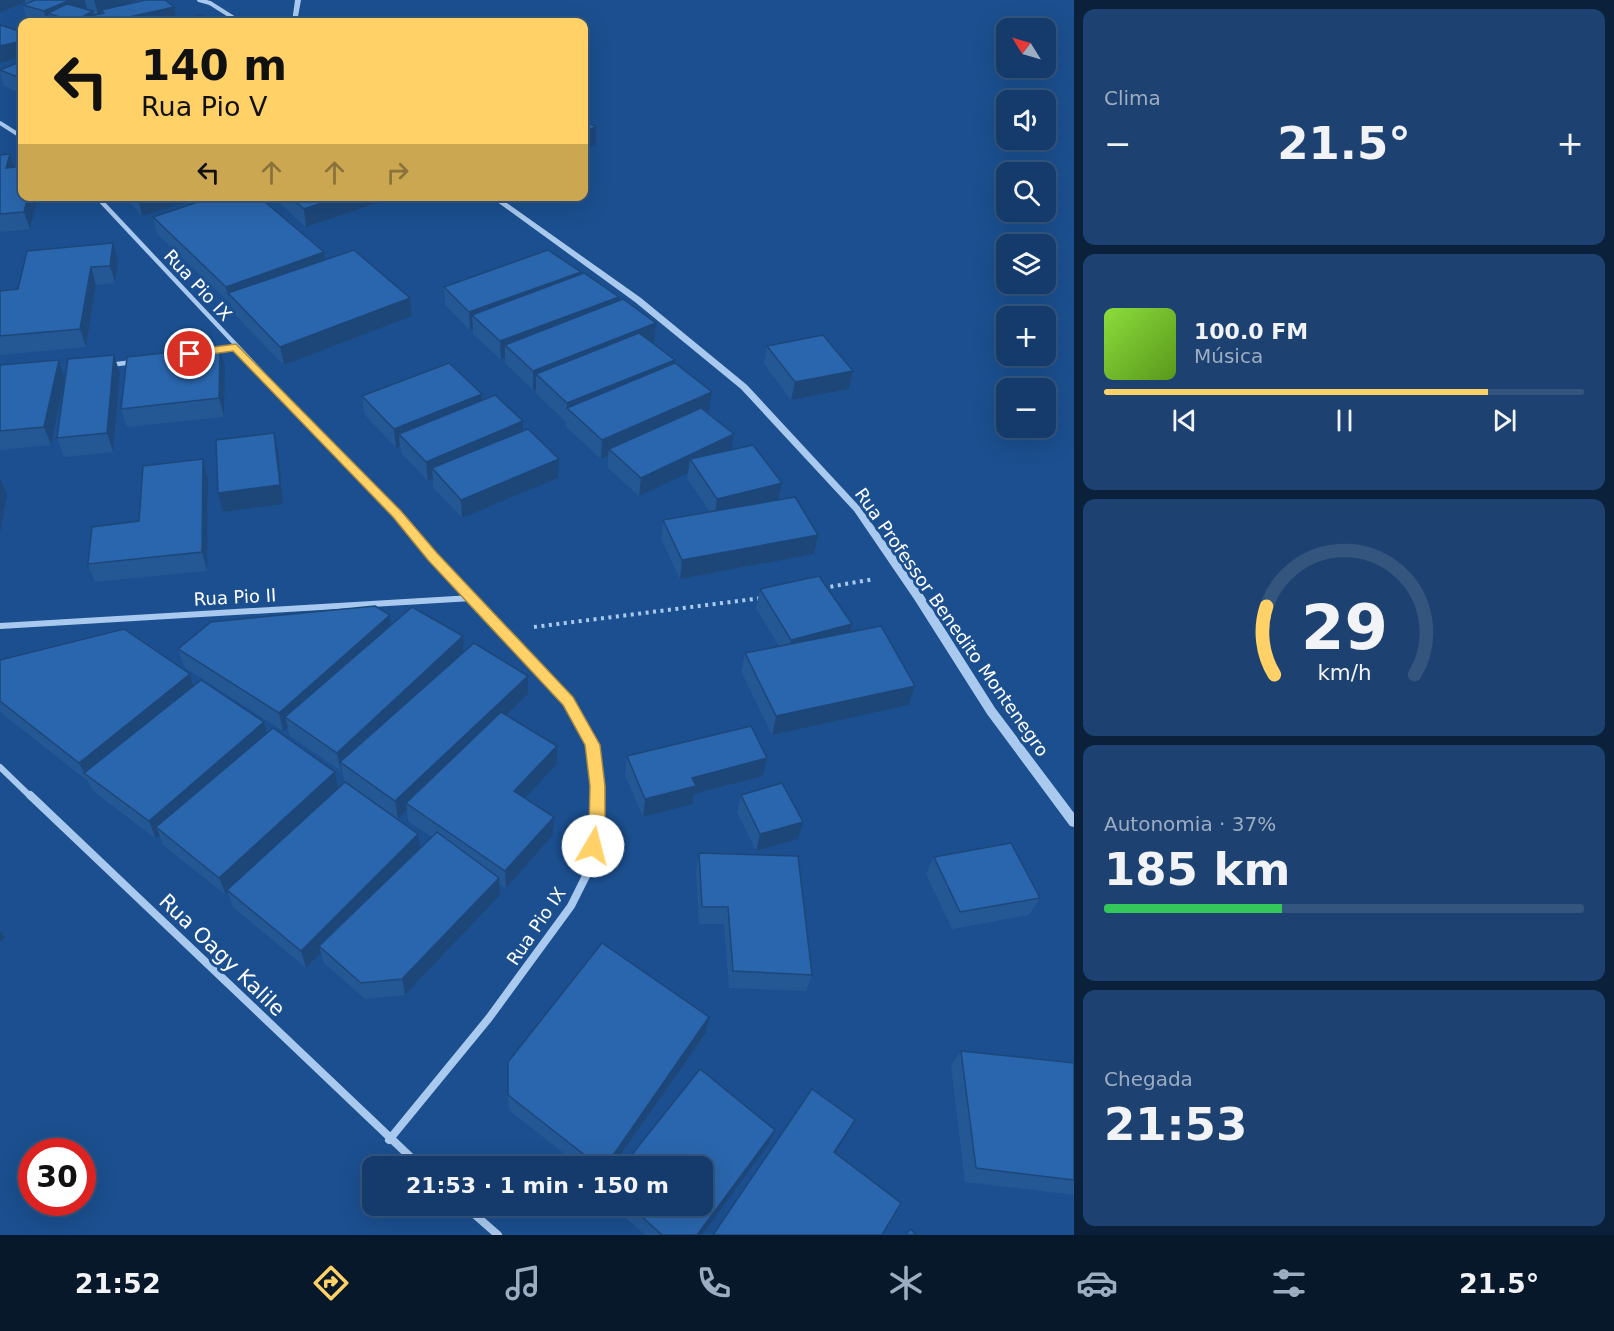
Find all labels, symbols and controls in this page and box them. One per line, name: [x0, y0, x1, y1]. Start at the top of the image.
north arrow: [996, 18, 1056, 78]
map controls: [996, 18, 1056, 438]
text: 140 m: [141, 41, 287, 90]
icon: left: [42, 42, 120, 120]
text: Clima: [1104, 86, 1161, 110]
button: sound: [996, 90, 1056, 150]
text: Rua Pio V: [141, 91, 268, 122]
text: 21.5°: [1277, 117, 1411, 170]
text: −: [1104, 124, 1132, 163]
text: +: [1556, 124, 1584, 163]
icon: left: [192, 156, 225, 189]
icon: ahead: [255, 156, 288, 189]
icon: ahead: [318, 156, 351, 189]
icon: right: [381, 156, 414, 189]
button: search: [996, 162, 1056, 222]
button: layers: [996, 234, 1056, 294]
street label: Rua Pio IX: [160, 245, 236, 325]
button: +: [996, 306, 1056, 366]
text: 100.0 FM: [1194, 319, 1308, 344]
pin: [164, 328, 215, 379]
icon: arrive: [173, 337, 206, 370]
text: Música: [1194, 344, 1263, 368]
button: −: [996, 378, 1056, 438]
icon: previous: [1168, 404, 1201, 437]
icon: pause: [1328, 404, 1361, 437]
icon: next: [1488, 404, 1521, 437]
street label: Rua Professor Benedito Montenegro: [851, 484, 1053, 760]
street label: Rua Pio II: [193, 584, 277, 610]
text: 29: [1301, 591, 1387, 664]
text: km/h: [1317, 660, 1371, 685]
text: Autonomia · 37%: [1104, 812, 1276, 836]
position arrow: [561, 814, 625, 878]
text: 185 km: [1104, 843, 1290, 896]
street label: Rua Pio IX: [502, 883, 570, 969]
street label: Rua Oagy Kalile: [154, 889, 290, 1021]
text: Chegada: [1104, 1067, 1193, 1091]
text: 21:53: [1104, 1098, 1247, 1151]
speed limit sign: 30: [18, 1138, 96, 1216]
text: 21:53 · 1 min · 150 m: [406, 1173, 669, 1198]
icon: directions: [310, 1262, 352, 1304]
icon: music: [502, 1262, 544, 1304]
icon: phone: [693, 1262, 735, 1304]
icon: climate: [885, 1262, 927, 1304]
icon: car: [1076, 1262, 1118, 1304]
icon: filters: [1268, 1262, 1310, 1304]
text: 21:52: [75, 1268, 161, 1299]
text: 21.5°: [1459, 1268, 1539, 1299]

